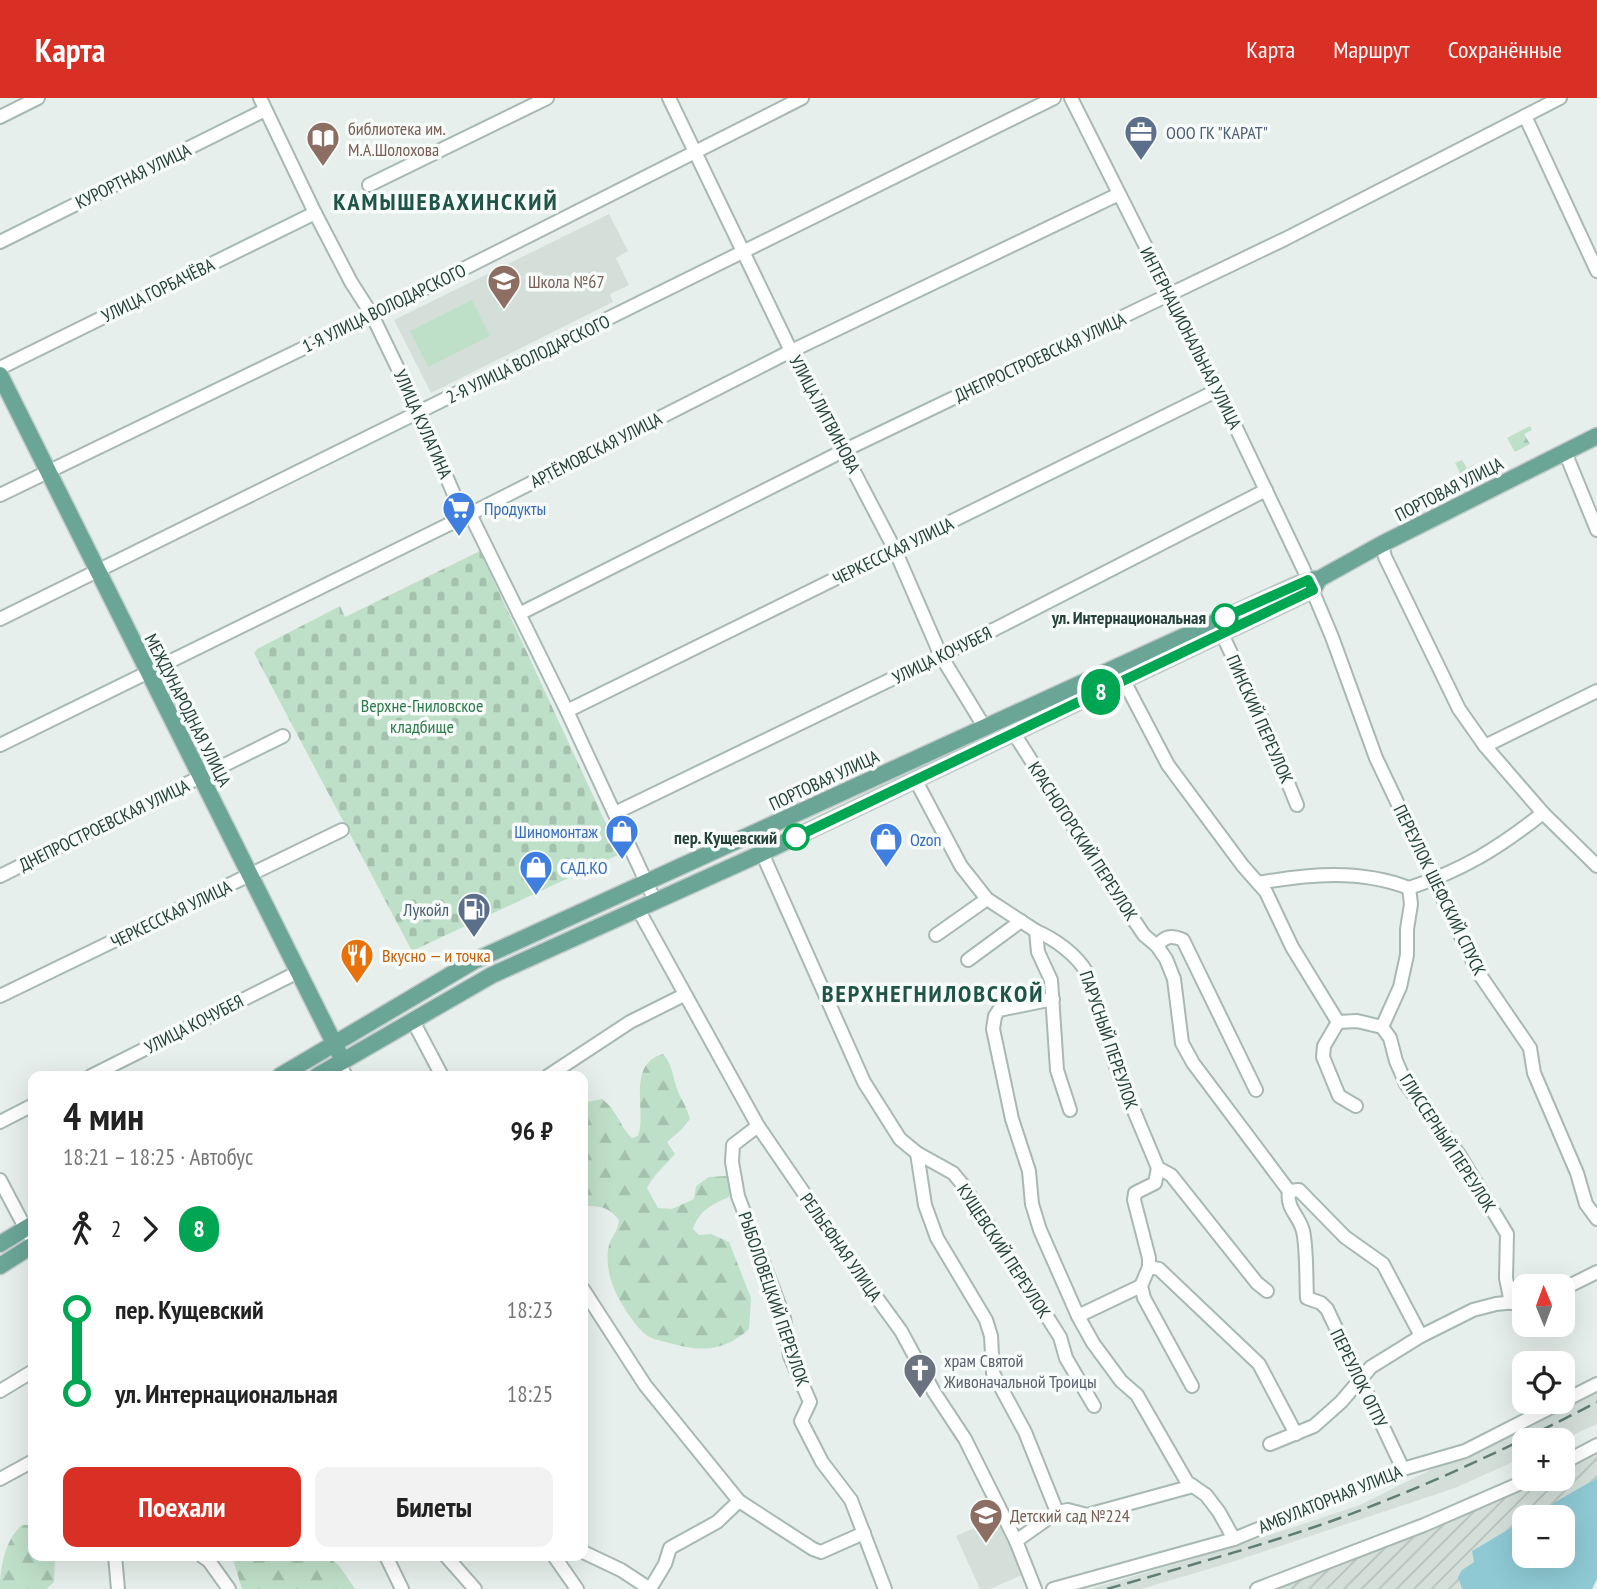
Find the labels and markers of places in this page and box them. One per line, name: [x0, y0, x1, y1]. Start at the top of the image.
office icon: ООО ГК "КАРАТ": [1122, 113, 1160, 162]
place label: библиотека им. М.А.Шолохова: [348, 117, 446, 161]
library icon: библиотека им. М.А.Шолохова: [304, 119, 342, 168]
place label: ООО ГК "КАРАТ": [1166, 121, 1268, 144]
school or university icon: Школа №67: [485, 262, 523, 311]
place label: Школа №67: [528, 270, 605, 293]
supermarket icon: Продукты: [440, 489, 478, 538]
place label: Продукты: [484, 497, 546, 520]
marker: ул. Интернациональная: [1212, 604, 1238, 630]
place label: ул. Интернациональная: [1051, 606, 1206, 629]
shop icon: Шиномонтаж: [603, 812, 641, 861]
place label: Шиномонтаж: [514, 820, 598, 843]
shop icon: Ozon: [867, 820, 905, 869]
marker: пер. Кущевский: [783, 824, 809, 850]
place label: пер. Кущевский: [674, 826, 777, 849]
place label: Ozon: [910, 828, 942, 851]
shop icon: САД.КО: [517, 848, 555, 897]
place label: САД.КО: [560, 856, 608, 879]
fuel station icon: Лукойл: [455, 890, 493, 939]
place label: Лукойл: [402, 898, 449, 921]
restaurant icon: Вкусно — и точка: [338, 936, 376, 985]
place label: Вкусно — и точка: [382, 944, 491, 967]
place label: храм Святой Живоначальной Троицы: [943, 1349, 1097, 1393]
church icon: храм Святой Живоначальной Троицы: [901, 1351, 939, 1400]
school or university icon: Детский сад №224: [967, 1496, 1005, 1545]
place label: Детский сад №224: [1010, 1504, 1130, 1527]

